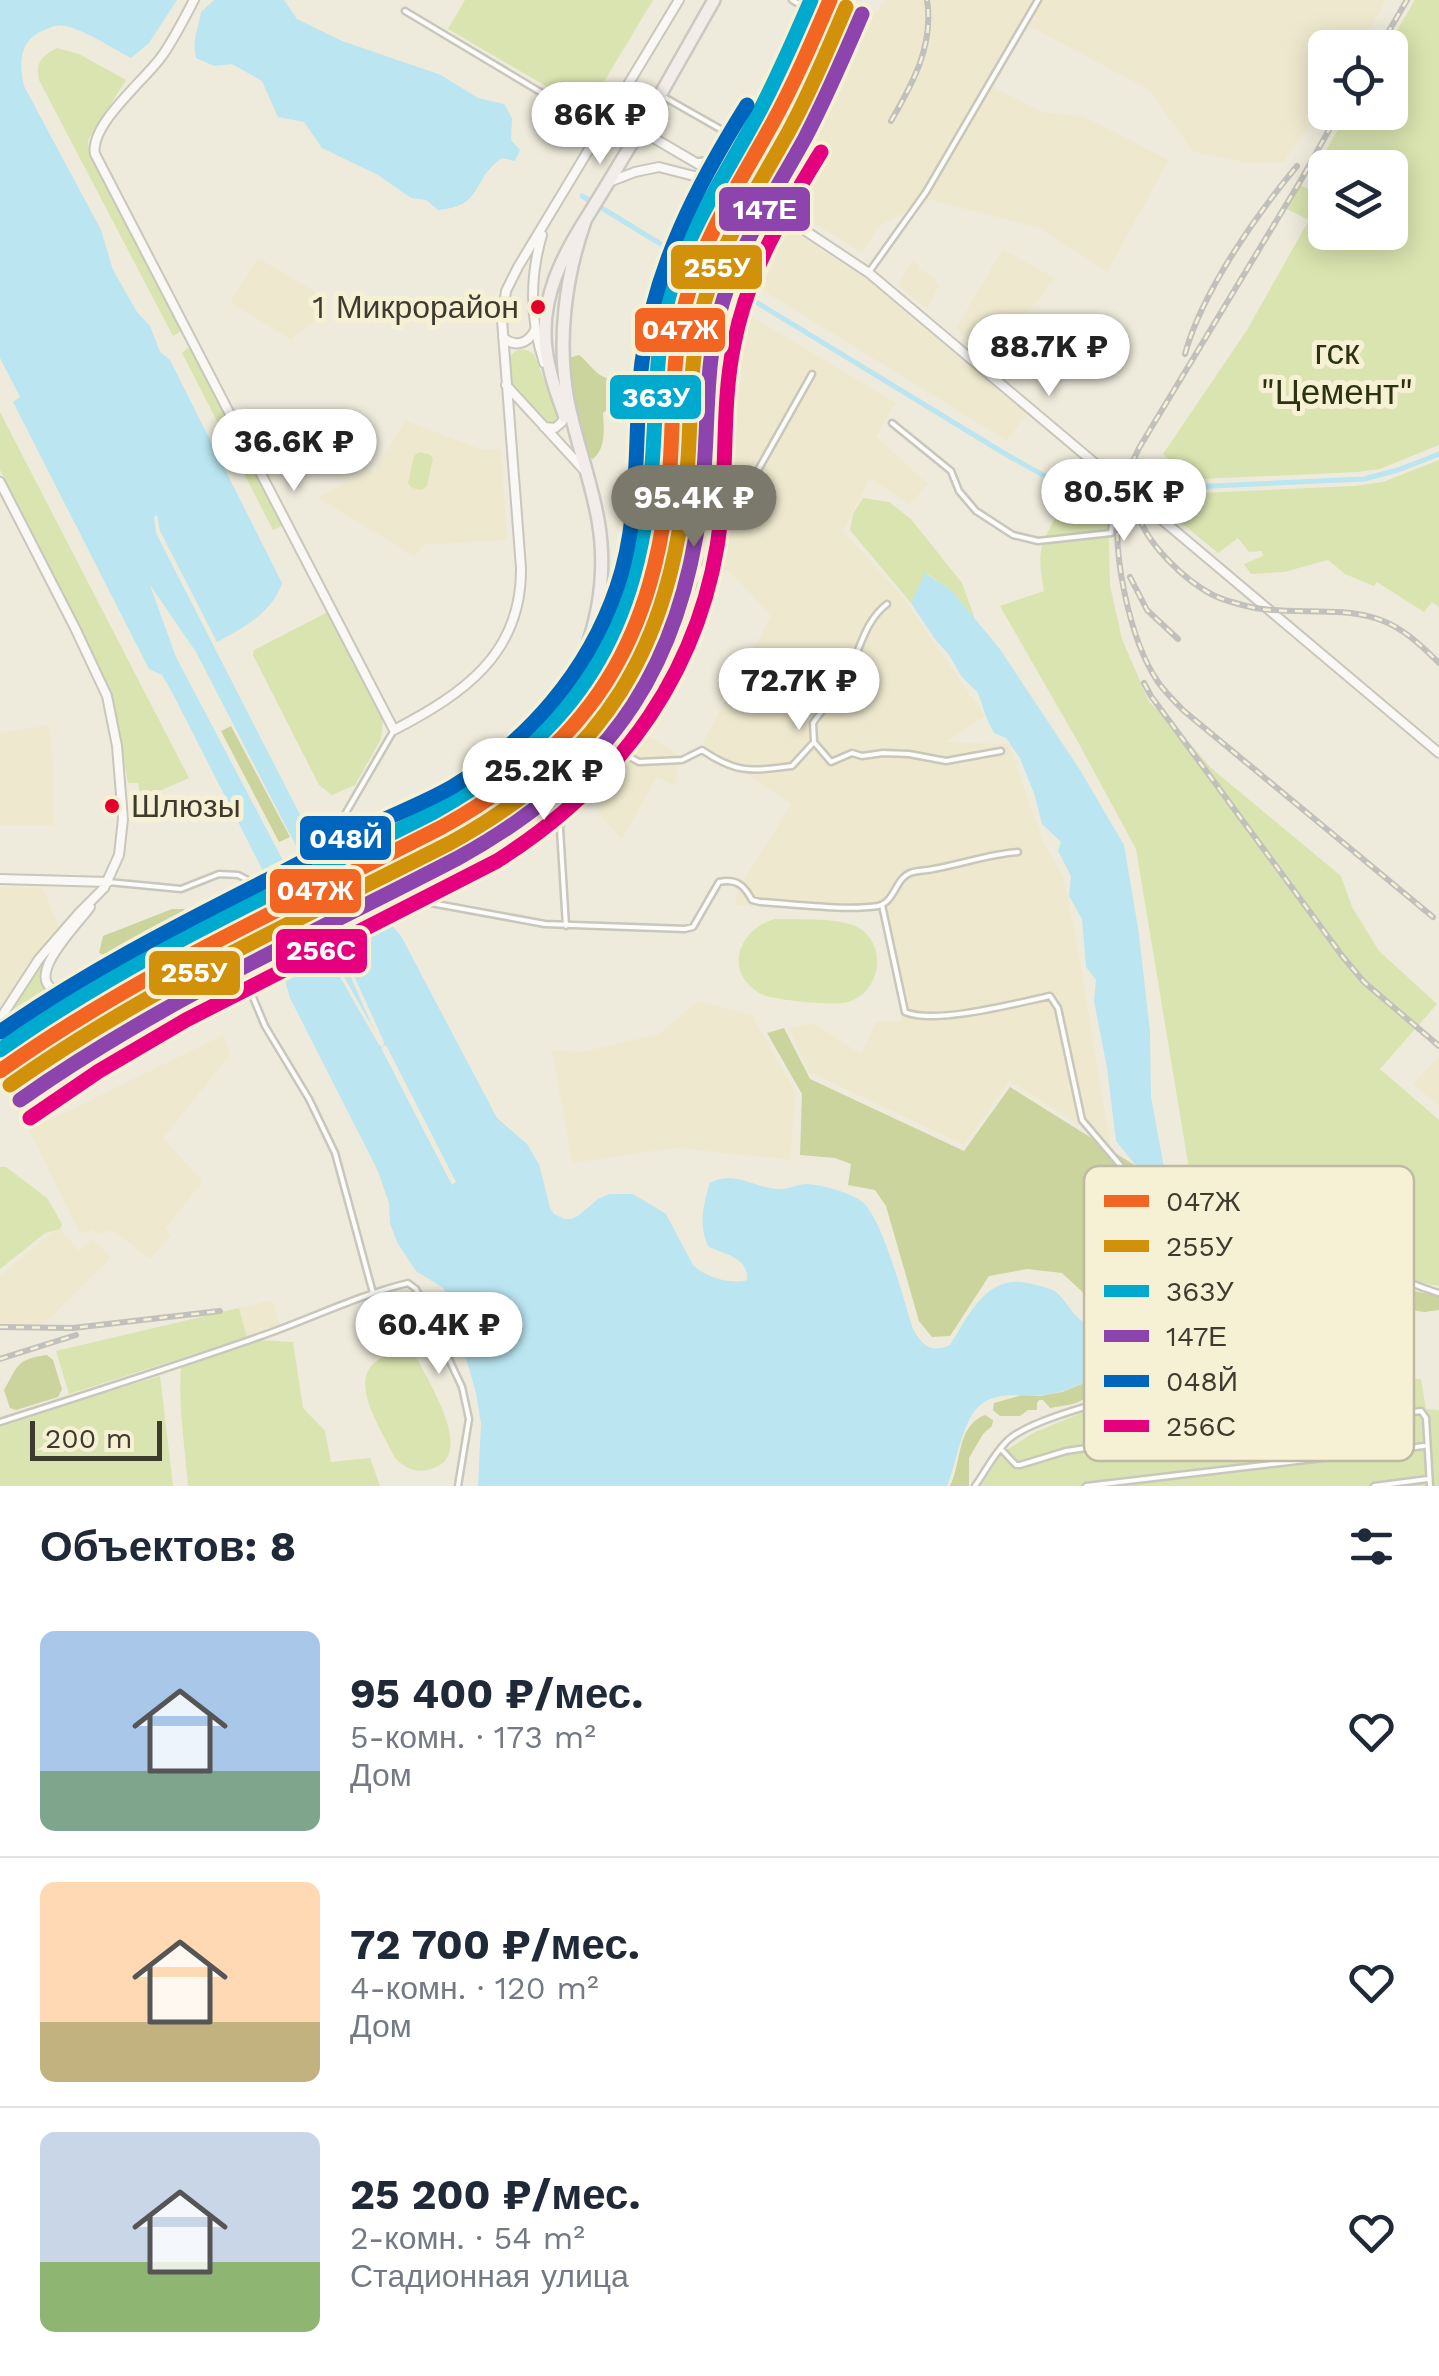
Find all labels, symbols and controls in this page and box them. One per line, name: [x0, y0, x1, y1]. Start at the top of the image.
map controls: [1308, 30, 1408, 250]
button: locate: [1308, 30, 1408, 130]
pin: 86K ₽: [530, 82, 670, 167]
text: 86K ₽: [554, 95, 646, 133]
button: layers: [1308, 150, 1408, 250]
line badge: 147Е: [717, 185, 812, 233]
text: 147Е: [733, 193, 797, 226]
line badge: 255У: [669, 243, 764, 291]
text: 255У: [684, 251, 751, 284]
place label: 1 Микрорайон: [313, 288, 519, 326]
marker: 1 Микрорайон: [528, 297, 548, 317]
line badge: 047Ж: [633, 306, 727, 354]
text: 047Ж: [641, 313, 719, 346]
pin: 88.7K ₽: [957, 314, 1141, 399]
text: 88.7K ₽: [990, 327, 1108, 365]
park label: гск "Цемент": [1261, 331, 1413, 413]
line badge: 363У: [608, 373, 703, 421]
text: 363У: [622, 381, 691, 414]
pin: 36.6K ₽: [202, 409, 386, 494]
text: 36.6K ₽: [234, 422, 354, 460]
pin: 80.5K ₽: [1032, 459, 1216, 544]
pin: 95.4K ₽: [602, 465, 786, 550]
text: 80.5K ₽: [1063, 472, 1185, 510]
text: 95.4K ₽: [633, 478, 755, 516]
pin: 72.7K ₽: [707, 648, 891, 733]
text: 72.7K ₽: [741, 661, 857, 699]
pin: 25.2K ₽: [452, 738, 636, 823]
text: 25.2K ₽: [484, 751, 604, 789]
place label: Шлюзы: [131, 787, 241, 825]
marker: Шлюзы: [102, 796, 122, 816]
line badge: 048Й: [298, 814, 393, 862]
text: 048Й: [309, 822, 383, 855]
line badge: 047Ж: [268, 867, 363, 915]
text: 047Ж: [276, 874, 354, 907]
line badge: 256С: [274, 927, 369, 975]
text: 256С: [286, 934, 356, 967]
line badge: 255У: [147, 949, 242, 997]
text: 255У: [161, 956, 228, 989]
legend: [1084, 1166, 1414, 1461]
text: 047Ж: [1166, 1185, 1241, 1218]
text: 255У: [1166, 1230, 1233, 1263]
text: 363У: [1166, 1275, 1234, 1308]
pin: 60.4K ₽: [347, 1292, 531, 1377]
text: 60.4K ₽: [377, 1305, 501, 1343]
text: 147Е: [1166, 1320, 1227, 1353]
text: 048Й: [1166, 1365, 1238, 1398]
text: 256С: [1166, 1410, 1236, 1443]
scale bar: [30, 1416, 162, 1460]
text: 200 m: [45, 1422, 132, 1455]
icon: filters: [1344, 1519, 1399, 1574]
text: Объектов: 8: [40, 1522, 296, 1571]
text: 95 400 ₽/мес.: [350, 1669, 643, 1718]
icon: home: [120, 1671, 240, 1791]
icon: heart: [1344, 1704, 1399, 1759]
text: 5-комн. · 173 m²: [350, 1718, 596, 1756]
text: Дом: [350, 1756, 412, 1794]
text: 72 700 ₽/мес.: [350, 1920, 640, 1969]
icon: home: [120, 1922, 240, 2042]
icon: heart: [1344, 1955, 1399, 2010]
text: 4-комн. · 120 m²: [350, 1969, 599, 2007]
text: Дом: [350, 2007, 412, 2045]
text: 25 200 ₽/мес.: [350, 2170, 641, 2219]
icon: home: [120, 2172, 240, 2292]
icon: heart: [1344, 2205, 1399, 2260]
text: 2-комн. · 54 m²: [350, 2219, 585, 2257]
text: Стадионная улица: [350, 2257, 629, 2295]

